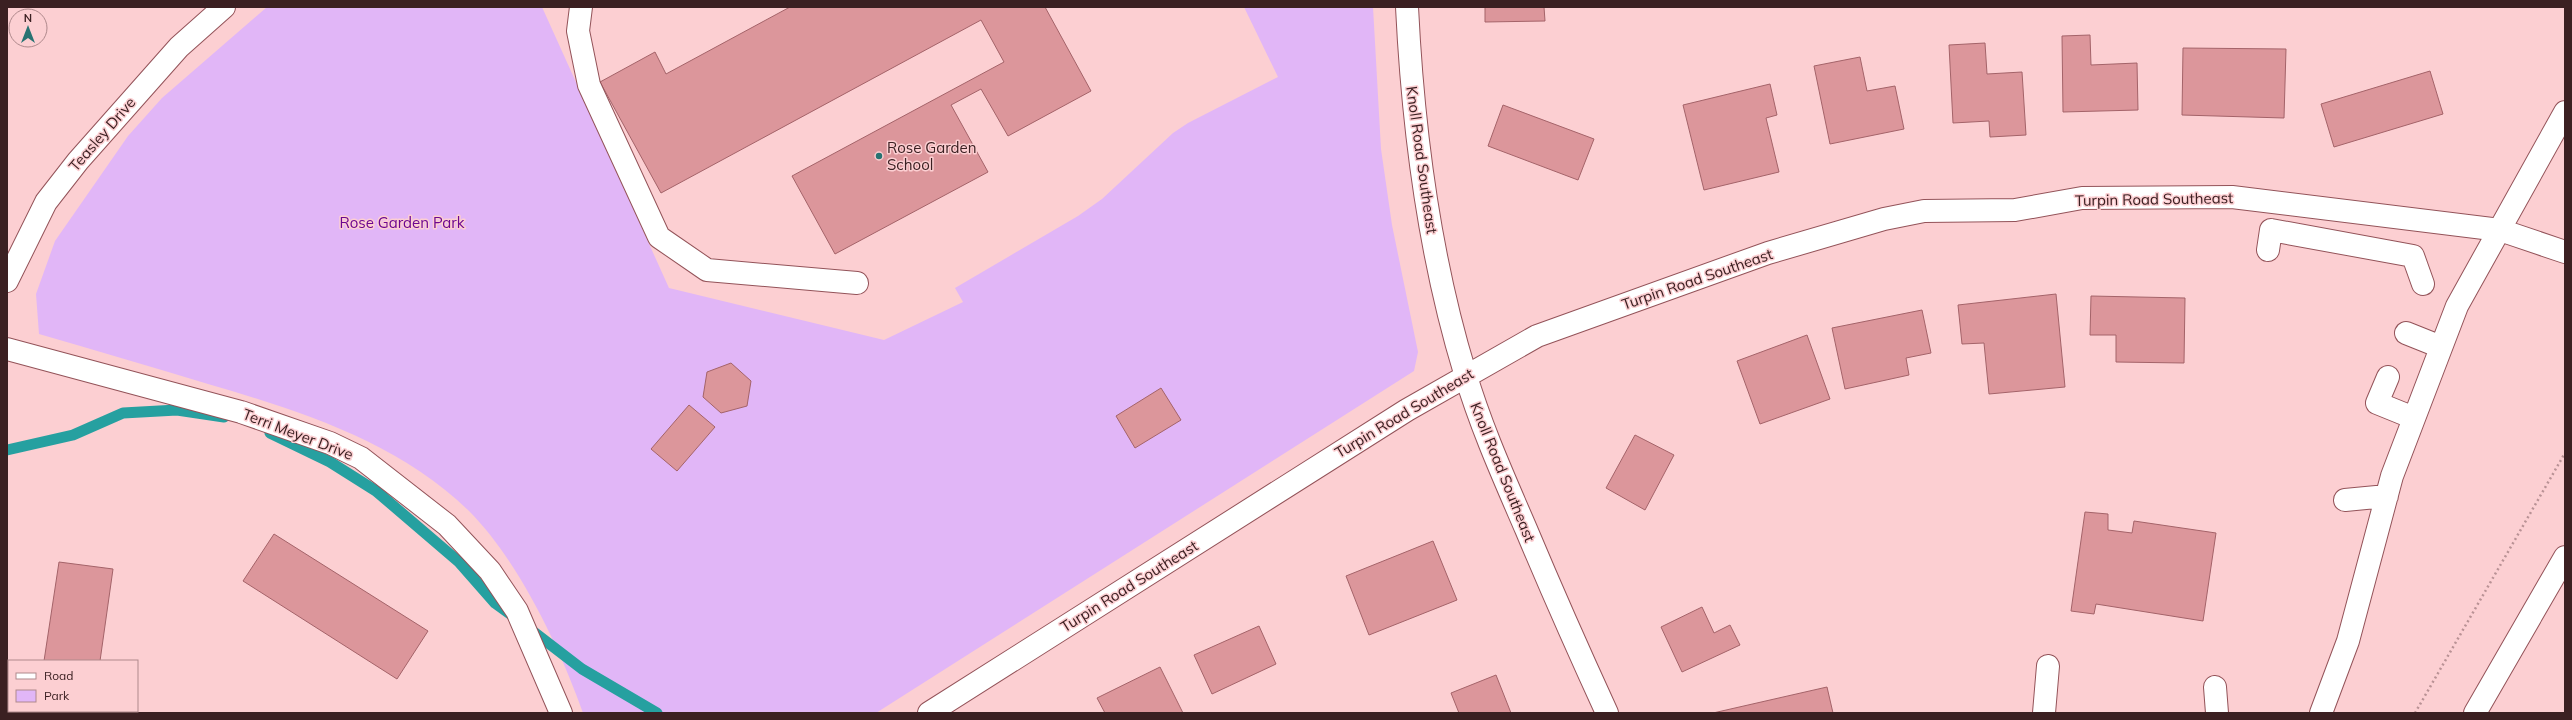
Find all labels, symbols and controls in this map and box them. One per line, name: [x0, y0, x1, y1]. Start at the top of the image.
north arrow: [8, 8, 48, 48]
text: N: [24, 11, 32, 25]
street label: Knoll Road Southeast: [1402, 85, 1442, 235]
street label: Teasley Drive: [65, 93, 139, 175]
place label: Rose Garden School: [887, 138, 977, 174]
marker: Rose Garden School: [874, 151, 884, 161]
street label: Turpin Road Southeast: [2075, 188, 2233, 210]
park label: Rose Garden Park: [339, 213, 465, 232]
street label: Turpin Road Southeast: [1619, 244, 1775, 314]
street label: Turpin Road Southeast: [1331, 364, 1477, 462]
street label: Knoll Road Southeast: [1466, 399, 1540, 545]
street label: Terri Meyer Drive: [240, 404, 356, 464]
street label: Turpin Road Southeast: [1057, 536, 1201, 636]
legend: [8, 660, 138, 712]
text: Road: [44, 668, 73, 683]
text: Park: [44, 688, 70, 703]

